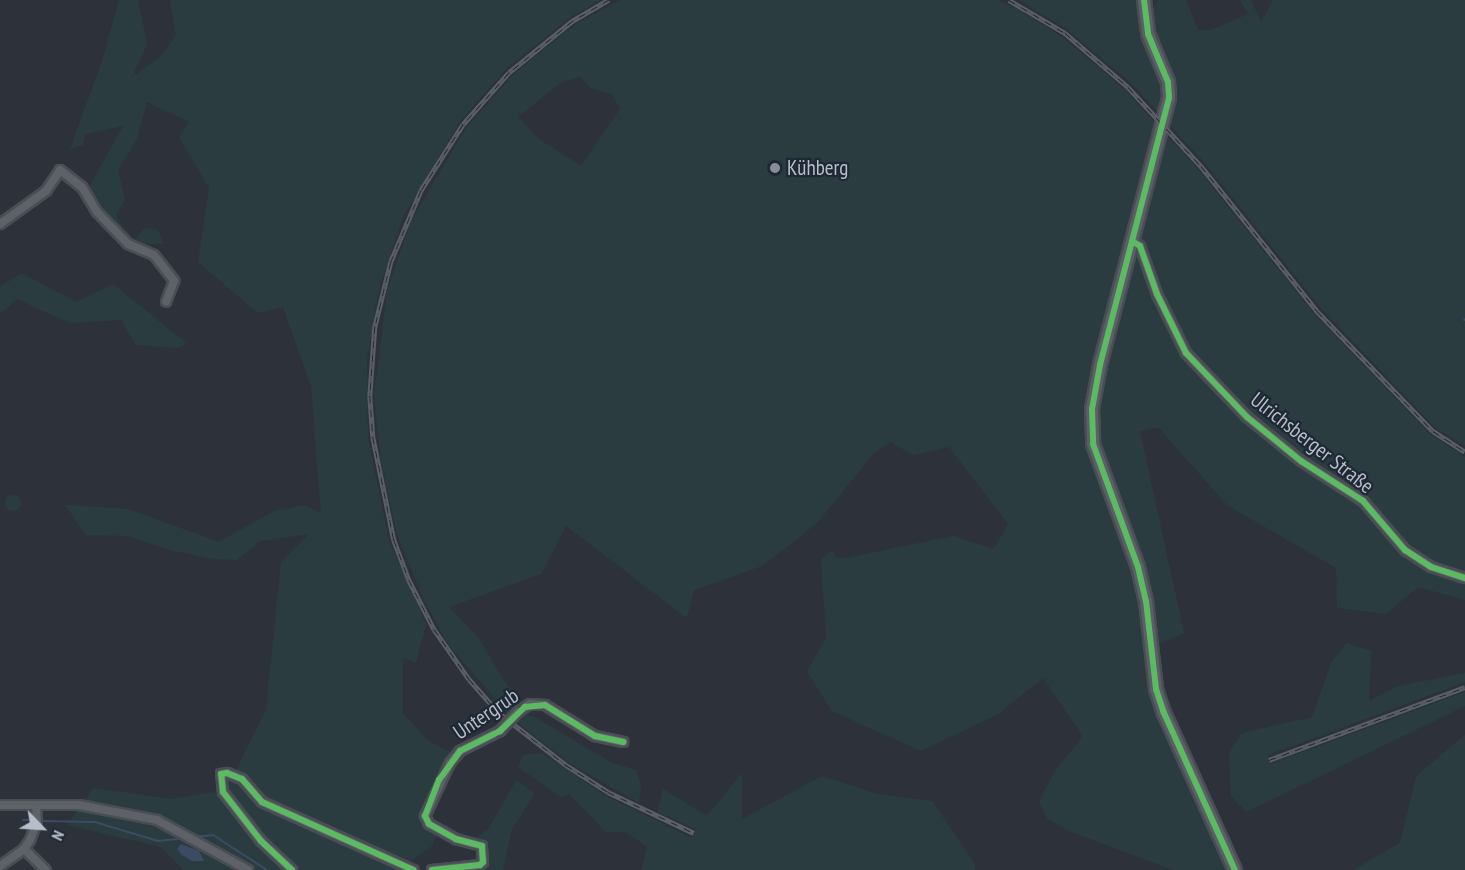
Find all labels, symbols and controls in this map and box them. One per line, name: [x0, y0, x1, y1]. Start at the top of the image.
place label: Kühberg: [787, 155, 848, 181]
marker: Kühberg: [768, 161, 782, 175]
street label: Ulrichsberger Straße: [1245, 387, 1379, 499]
street label: Untergrub: [449, 683, 523, 745]
north arrow: [12, 798, 72, 858]
text: N: [47, 827, 69, 844]

